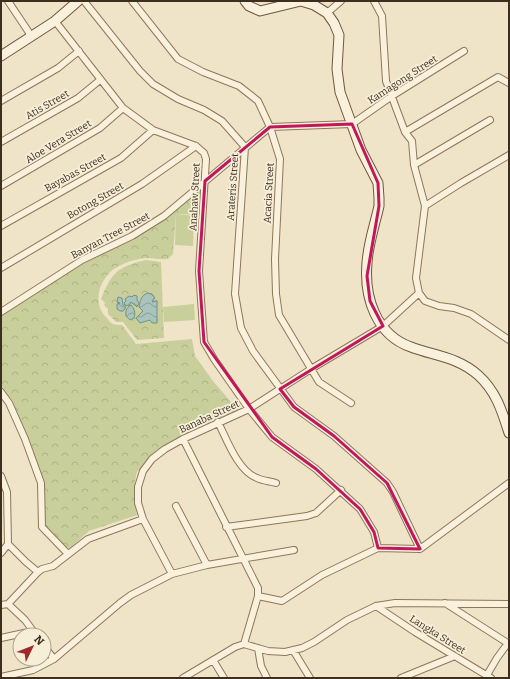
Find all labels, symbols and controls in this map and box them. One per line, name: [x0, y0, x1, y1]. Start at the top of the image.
street label: Kamagong Street: [366, 53, 440, 107]
street label: Atis Street: [24, 87, 72, 122]
street label: Aloe Vera Street: [23, 117, 94, 166]
street label: Bayabas Street: [43, 151, 109, 195]
street label: Arateris Street: [225, 153, 241, 221]
street label: Anahaw Street: [187, 162, 203, 232]
street label: Acacia Street: [261, 162, 277, 224]
street label: Botong Street: [65, 180, 126, 222]
street label: Banyan Tree Street: [69, 210, 152, 262]
street label: Banaba Street: [177, 398, 242, 436]
street label: Langka Street: [407, 613, 468, 657]
north arrow: [12, 627, 52, 667]
text: N: [31, 633, 47, 648]

